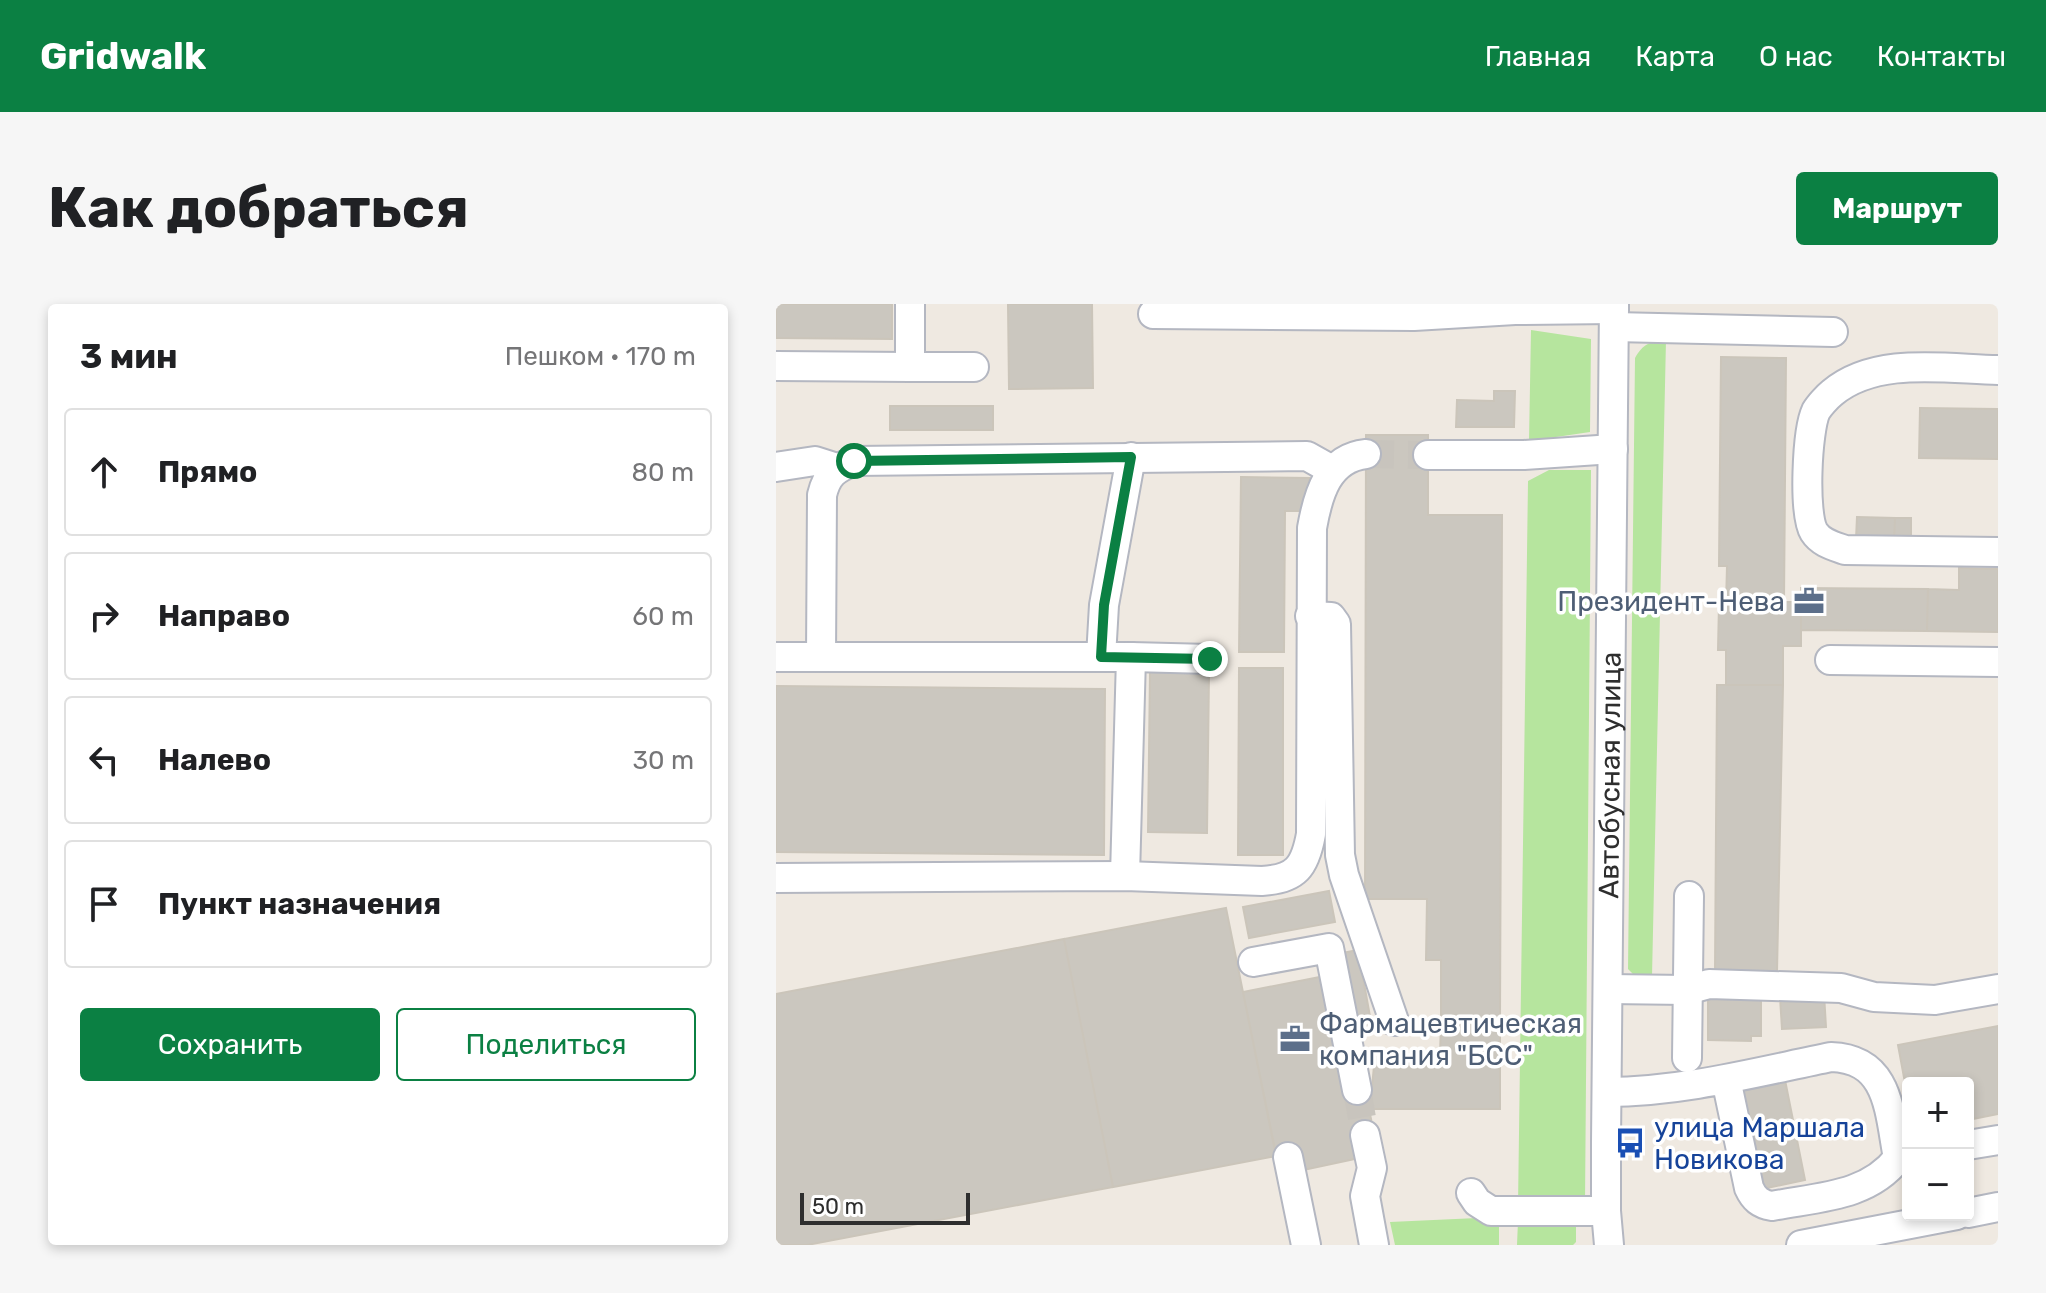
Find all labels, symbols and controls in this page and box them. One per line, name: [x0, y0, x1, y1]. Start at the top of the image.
text: Gridwalk: [40, 33, 206, 79]
text: Главная: [1485, 40, 1591, 73]
text: Карта: [1635, 40, 1715, 73]
text: О нас: [1759, 40, 1833, 73]
text: Контакты: [1877, 40, 2006, 73]
button: Маршрут: [1796, 172, 1998, 245]
text: Как добраться: [48, 175, 469, 241]
text: 3 мин: [80, 336, 178, 377]
text: Пешком · 170 m: [505, 341, 696, 372]
route start: [836, 443, 872, 479]
icon: ahead: [82, 450, 126, 494]
text: Прямо: [158, 454, 257, 490]
text: 80 m: [631, 457, 694, 488]
office icon: Президент-Нева: [1792, 584, 1826, 618]
place label: Президент-Нева: [1557, 585, 1785, 618]
icon: right: [82, 594, 126, 638]
text: Направо: [158, 598, 290, 634]
text: 60 m: [632, 601, 694, 632]
route end: [1192, 641, 1228, 677]
street label: Автобусная улица: [1592, 652, 1628, 899]
icon: left: [82, 738, 126, 782]
text: Налево: [158, 742, 271, 778]
text: 30 m: [632, 745, 694, 776]
icon: arrive: [82, 882, 126, 926]
text: Пункт назначения: [158, 886, 441, 922]
place label: Фармацевтическая компания "БСС": [1319, 1007, 1582, 1072]
button: Сохранить: [80, 1008, 380, 1081]
button: Поделиться: [396, 1008, 696, 1081]
office icon: Фармацевтическая компания "БСС": [1278, 1022, 1312, 1056]
map controls: [1902, 1077, 1974, 1221]
button: +: [1902, 1077, 1974, 1149]
place label: улица Маршала Новикова: [1654, 1111, 1865, 1176]
bus stop icon: улица Маршала Новикова: [1613, 1126, 1647, 1160]
button: −: [1902, 1149, 1974, 1221]
scale bar: [800, 1189, 970, 1225]
text: 50 m: [812, 1193, 864, 1220]

